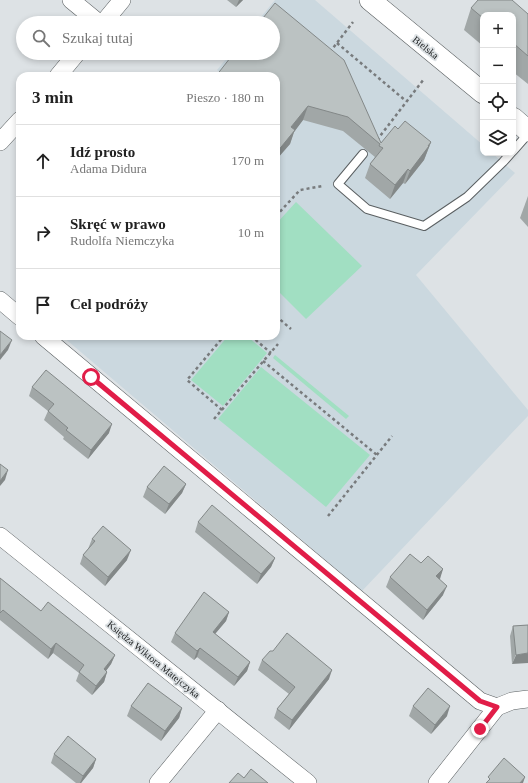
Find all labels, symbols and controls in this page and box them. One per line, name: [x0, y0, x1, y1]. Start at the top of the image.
map controls: [480, 12, 516, 156]
button: +: [480, 12, 516, 48]
search box: [16, 16, 280, 60]
icon: search: [30, 27, 52, 49]
text: Szukaj tutaj: [62, 30, 133, 46]
street label: Bielska: [411, 34, 441, 61]
button: −: [480, 48, 516, 84]
button: locate: [480, 84, 516, 120]
text: 3 min: [32, 88, 73, 107]
text: Pieszo · 180 m: [186, 90, 264, 105]
button: layers: [480, 120, 516, 156]
text: Idź prosto: [70, 144, 135, 160]
icon: ahead: [32, 150, 54, 172]
text: 170 m: [231, 153, 264, 168]
text: Adama Didura: [70, 161, 147, 176]
text: Skręć w prawo: [70, 216, 166, 232]
icon: right: [32, 222, 54, 244]
text: 10 m: [238, 225, 264, 240]
text: Rudolfa Niemczyka: [70, 233, 174, 248]
icon: arrive: [32, 294, 54, 316]
text: Cel podróży: [70, 296, 148, 312]
route start: [82, 368, 100, 386]
street label: Księdza Wiktora Matejczyka: [105, 619, 203, 701]
route end: [471, 720, 489, 738]

